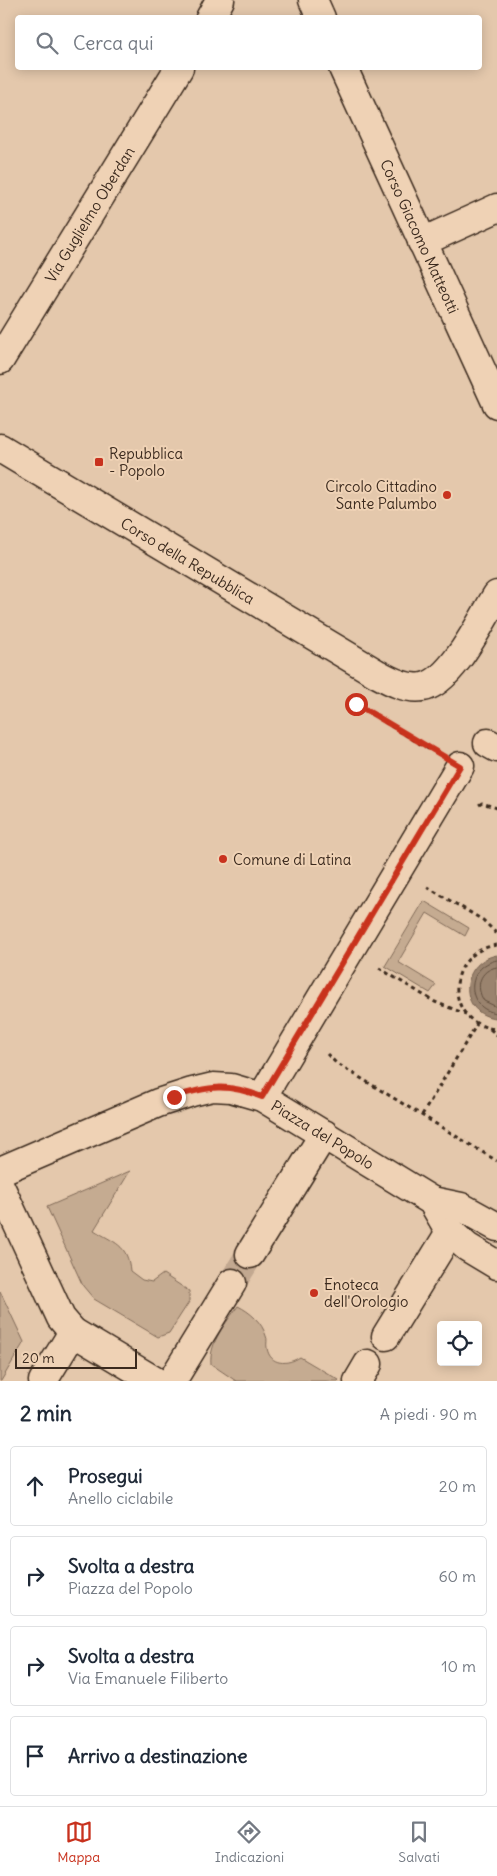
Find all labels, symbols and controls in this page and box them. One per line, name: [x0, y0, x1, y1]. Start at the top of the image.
search box: [15, 15, 482, 70]
icon: search: [33, 29, 61, 57]
text: Cerca qui: [73, 31, 154, 55]
street label: Via Guglielmo Oberdan: [40, 142, 138, 286]
street label: Corso Giacomo Matteotti: [377, 156, 464, 316]
place label: Repubblica - Popolo: [109, 444, 183, 480]
marker: Repubblica - Popolo: [93, 456, 105, 468]
place label: Circolo Cittadino Sante Palumbo: [325, 477, 437, 513]
marker: Circolo Cittadino Sante Palumbo: [441, 489, 453, 501]
street label: Corso della Repubblica: [117, 513, 259, 608]
route start: [345, 693, 368, 716]
place label: Comune di Latina: [233, 850, 352, 869]
marker: Comune di Latina: [217, 853, 229, 865]
route end: [163, 1086, 186, 1109]
street label: Piazza del Popolo: [268, 1096, 378, 1173]
place label: Enoteca dell'Orologio: [324, 1275, 408, 1311]
marker: Enoteca dell'Orologio: [308, 1287, 320, 1299]
map controls: [437, 1321, 482, 1366]
button: locate: [437, 1321, 482, 1366]
scale bar: [15, 1346, 138, 1369]
text: 20 m: [22, 1349, 55, 1367]
text: 2 min: [20, 1400, 72, 1427]
text: A piedi · 90 m: [380, 1404, 477, 1424]
text: Prosegui: [68, 1464, 143, 1488]
icon: ahead: [21, 1472, 49, 1500]
text: 20 m: [439, 1476, 476, 1496]
text: Anello ciclabile: [68, 1488, 173, 1508]
text: Svolta a destra: [68, 1554, 194, 1578]
icon: right: [21, 1562, 49, 1590]
text: 60 m: [438, 1566, 476, 1586]
text: Piazza del Popolo: [68, 1578, 193, 1598]
text: Svolta a destra: [68, 1644, 194, 1668]
icon: right: [21, 1652, 49, 1680]
text: 10 m: [441, 1656, 476, 1676]
text: Via Emanuele Filiberto: [68, 1668, 228, 1688]
icon: arrive: [21, 1742, 49, 1770]
text: Arrivo a destinazione: [68, 1744, 247, 1768]
tab: Mappa: [57, 1818, 100, 1866]
tab: Indicazioni: [215, 1818, 284, 1866]
tab: Salvati: [398, 1818, 440, 1866]

